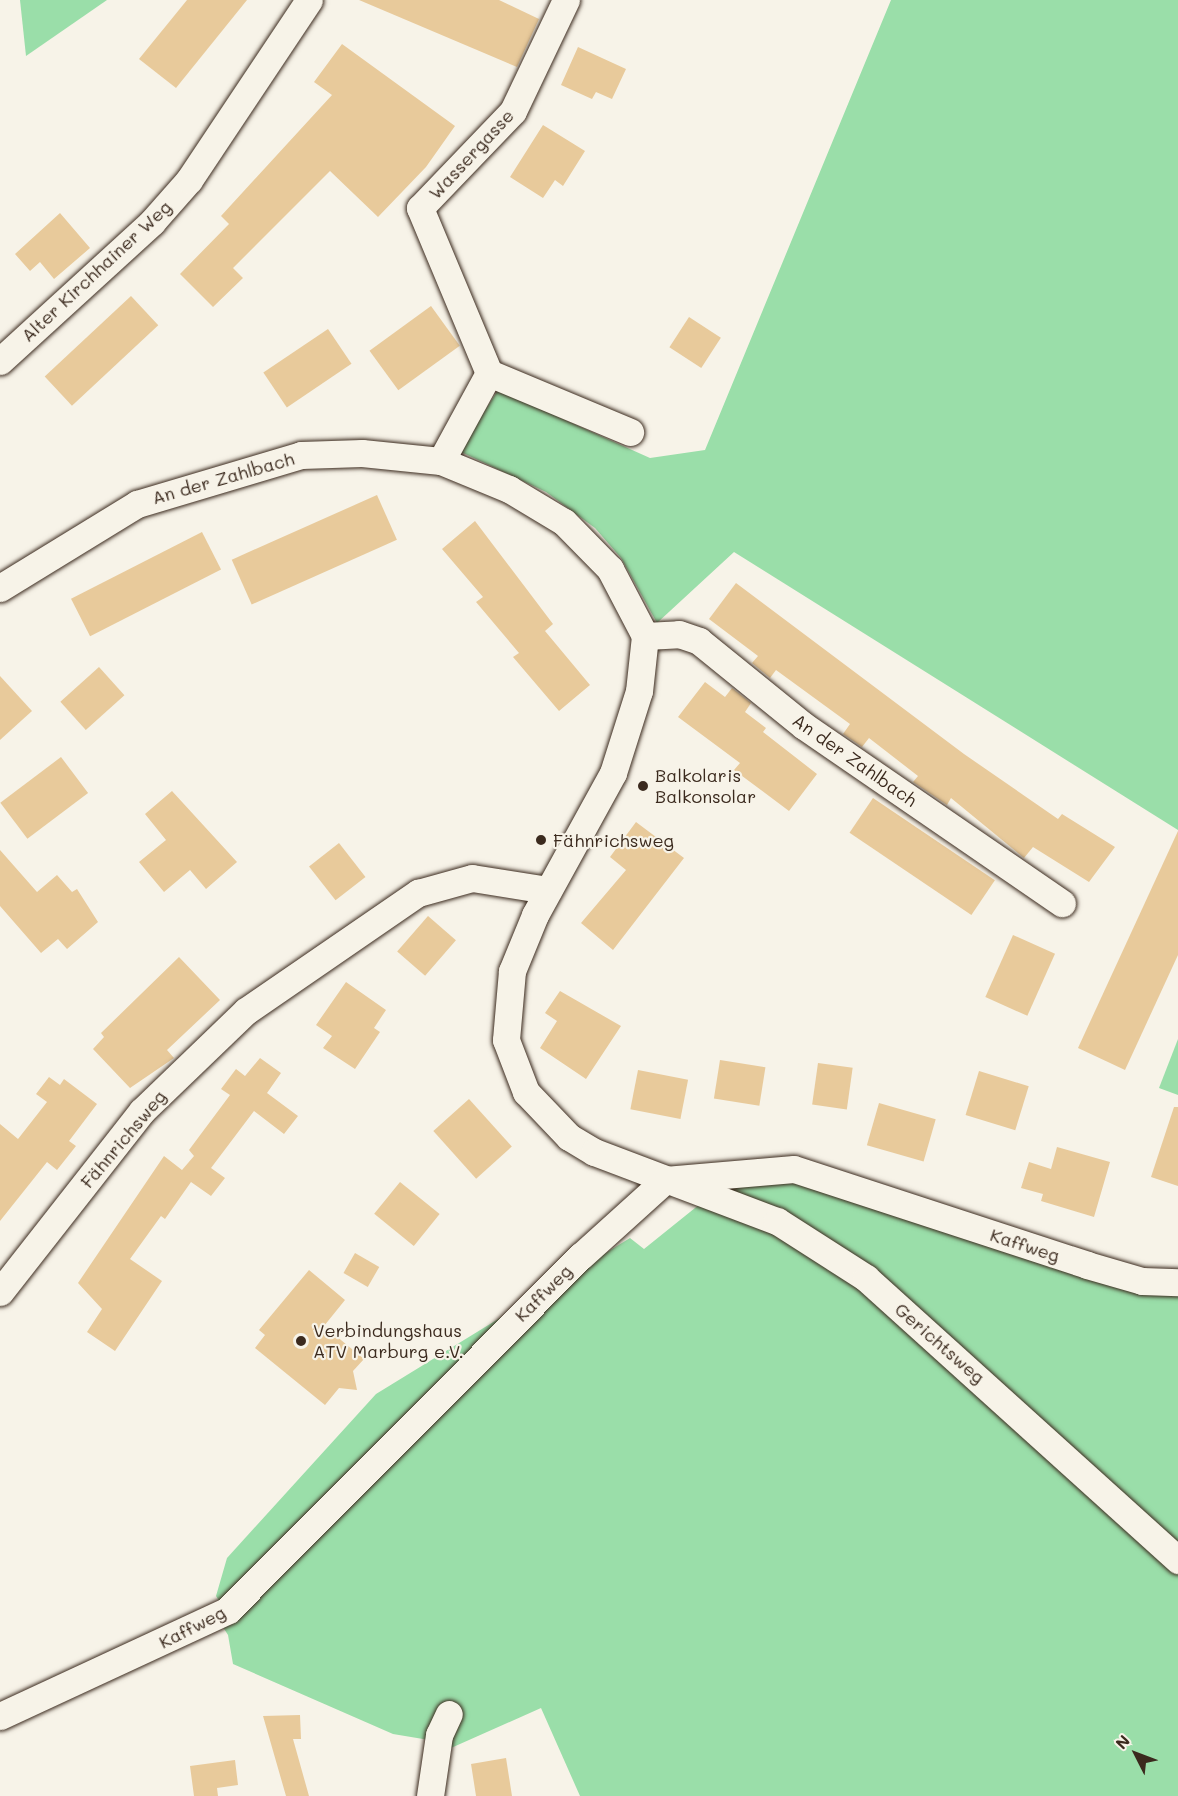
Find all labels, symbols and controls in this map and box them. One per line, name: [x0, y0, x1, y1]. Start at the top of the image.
street label: Wassergasse: [424, 105, 518, 203]
street label: Alter Kirchhainer Weg: [17, 196, 175, 346]
street label: An der Zahlbach: [149, 447, 297, 509]
street label: An der Zahlbach: [789, 709, 921, 811]
place label: Balkolaris Balkonsolar: [655, 765, 756, 808]
marker: Balkolaris Balkonsolar: [636, 779, 650, 793]
place label: Fähnrichsweg: [553, 829, 674, 851]
marker: Fähnrichsweg: [534, 833, 548, 847]
street label: Fähnrichsweg: [76, 1086, 170, 1192]
street label: Kaffweg: [988, 1224, 1062, 1266]
street label: Kaffweg: [510, 1260, 576, 1326]
street label: Gerichtsweg: [891, 1298, 989, 1388]
place label: Verbindungshaus ATV Marburg e.V.: [313, 1320, 464, 1362]
marker: Verbindungshaus ATV Marburg e.V.: [294, 1334, 308, 1348]
street label: Kaffweg: [155, 1601, 229, 1653]
north arrow: [1106, 1724, 1166, 1784]
text: N: [1110, 1730, 1134, 1753]

